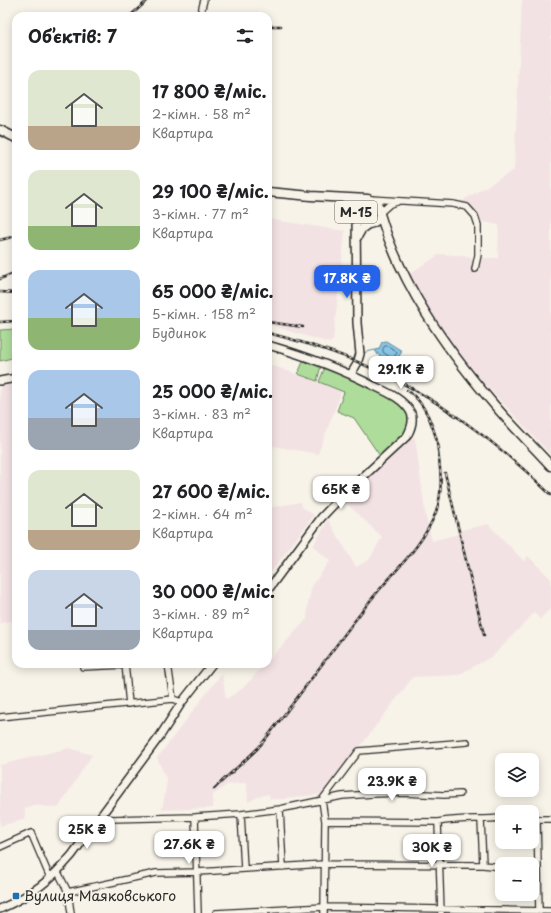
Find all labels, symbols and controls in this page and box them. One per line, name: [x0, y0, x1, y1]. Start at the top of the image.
text: Об’єктів: 7: [28, 23, 117, 49]
icon: filters: [234, 25, 256, 47]
text: 17 800 ₴/міс.: [152, 78, 266, 104]
icon: home: [60, 86, 108, 134]
text: 2-кімн. · 58 m²: [152, 104, 251, 123]
text: Квартира: [152, 123, 213, 142]
text: 29 100 ₴/міс.: [152, 178, 269, 204]
icon: home: [60, 186, 108, 234]
road number: М-15: [335, 201, 377, 223]
text: 3-кімн. · 77 m²: [152, 204, 249, 223]
text: Квартира: [152, 223, 213, 242]
pin: 17.8K ₴: [310, 265, 384, 299]
text: 17.8K ₴: [323, 268, 371, 287]
text: 65 000 ₴/міс.: [152, 278, 273, 304]
icon: home: [60, 286, 108, 334]
text: 5-кімн. · 158 m²: [152, 304, 256, 323]
text: Будинок: [152, 323, 206, 342]
pin: 29.1K ₴: [364, 356, 438, 390]
text: 29.1K ₴: [378, 359, 424, 378]
text: 25 000 ₴/міс.: [152, 378, 273, 404]
icon: home: [60, 386, 108, 434]
text: 3-кімн. · 83 m²: [152, 404, 251, 423]
text: Квартира: [152, 423, 213, 442]
pin: 65K ₴: [313, 476, 369, 510]
text: 27 600 ₴/міс.: [152, 478, 270, 504]
text: 65K ₴: [322, 479, 360, 498]
icon: home: [60, 486, 108, 534]
text: 2-кімн. · 64 m²: [152, 504, 253, 523]
text: Квартира: [152, 523, 213, 542]
text: 30 000 ₴/міс.: [152, 578, 275, 604]
icon: home: [60, 586, 108, 634]
text: 3-кімн. · 89 m²: [152, 604, 250, 623]
text: Квартира: [152, 623, 213, 642]
map controls: [495, 753, 539, 901]
button: layers: [495, 753, 539, 797]
pin: 23.9K ₴: [355, 768, 429, 802]
text: 23.9K ₴: [367, 771, 417, 790]
button: +: [495, 805, 539, 849]
pin: 25K ₴: [59, 816, 115, 850]
text: 25K ₴: [68, 819, 106, 838]
pin: 27.6K ₴: [152, 831, 226, 865]
text: 27.6K ₴: [163, 834, 215, 853]
pin: 30K ₴: [404, 834, 460, 868]
text: 30K ₴: [412, 837, 452, 856]
button: −: [495, 857, 539, 901]
place label: Вулиця Маяковського: [24, 885, 176, 906]
marker: Вулиця Маяковського: [11, 891, 21, 901]

